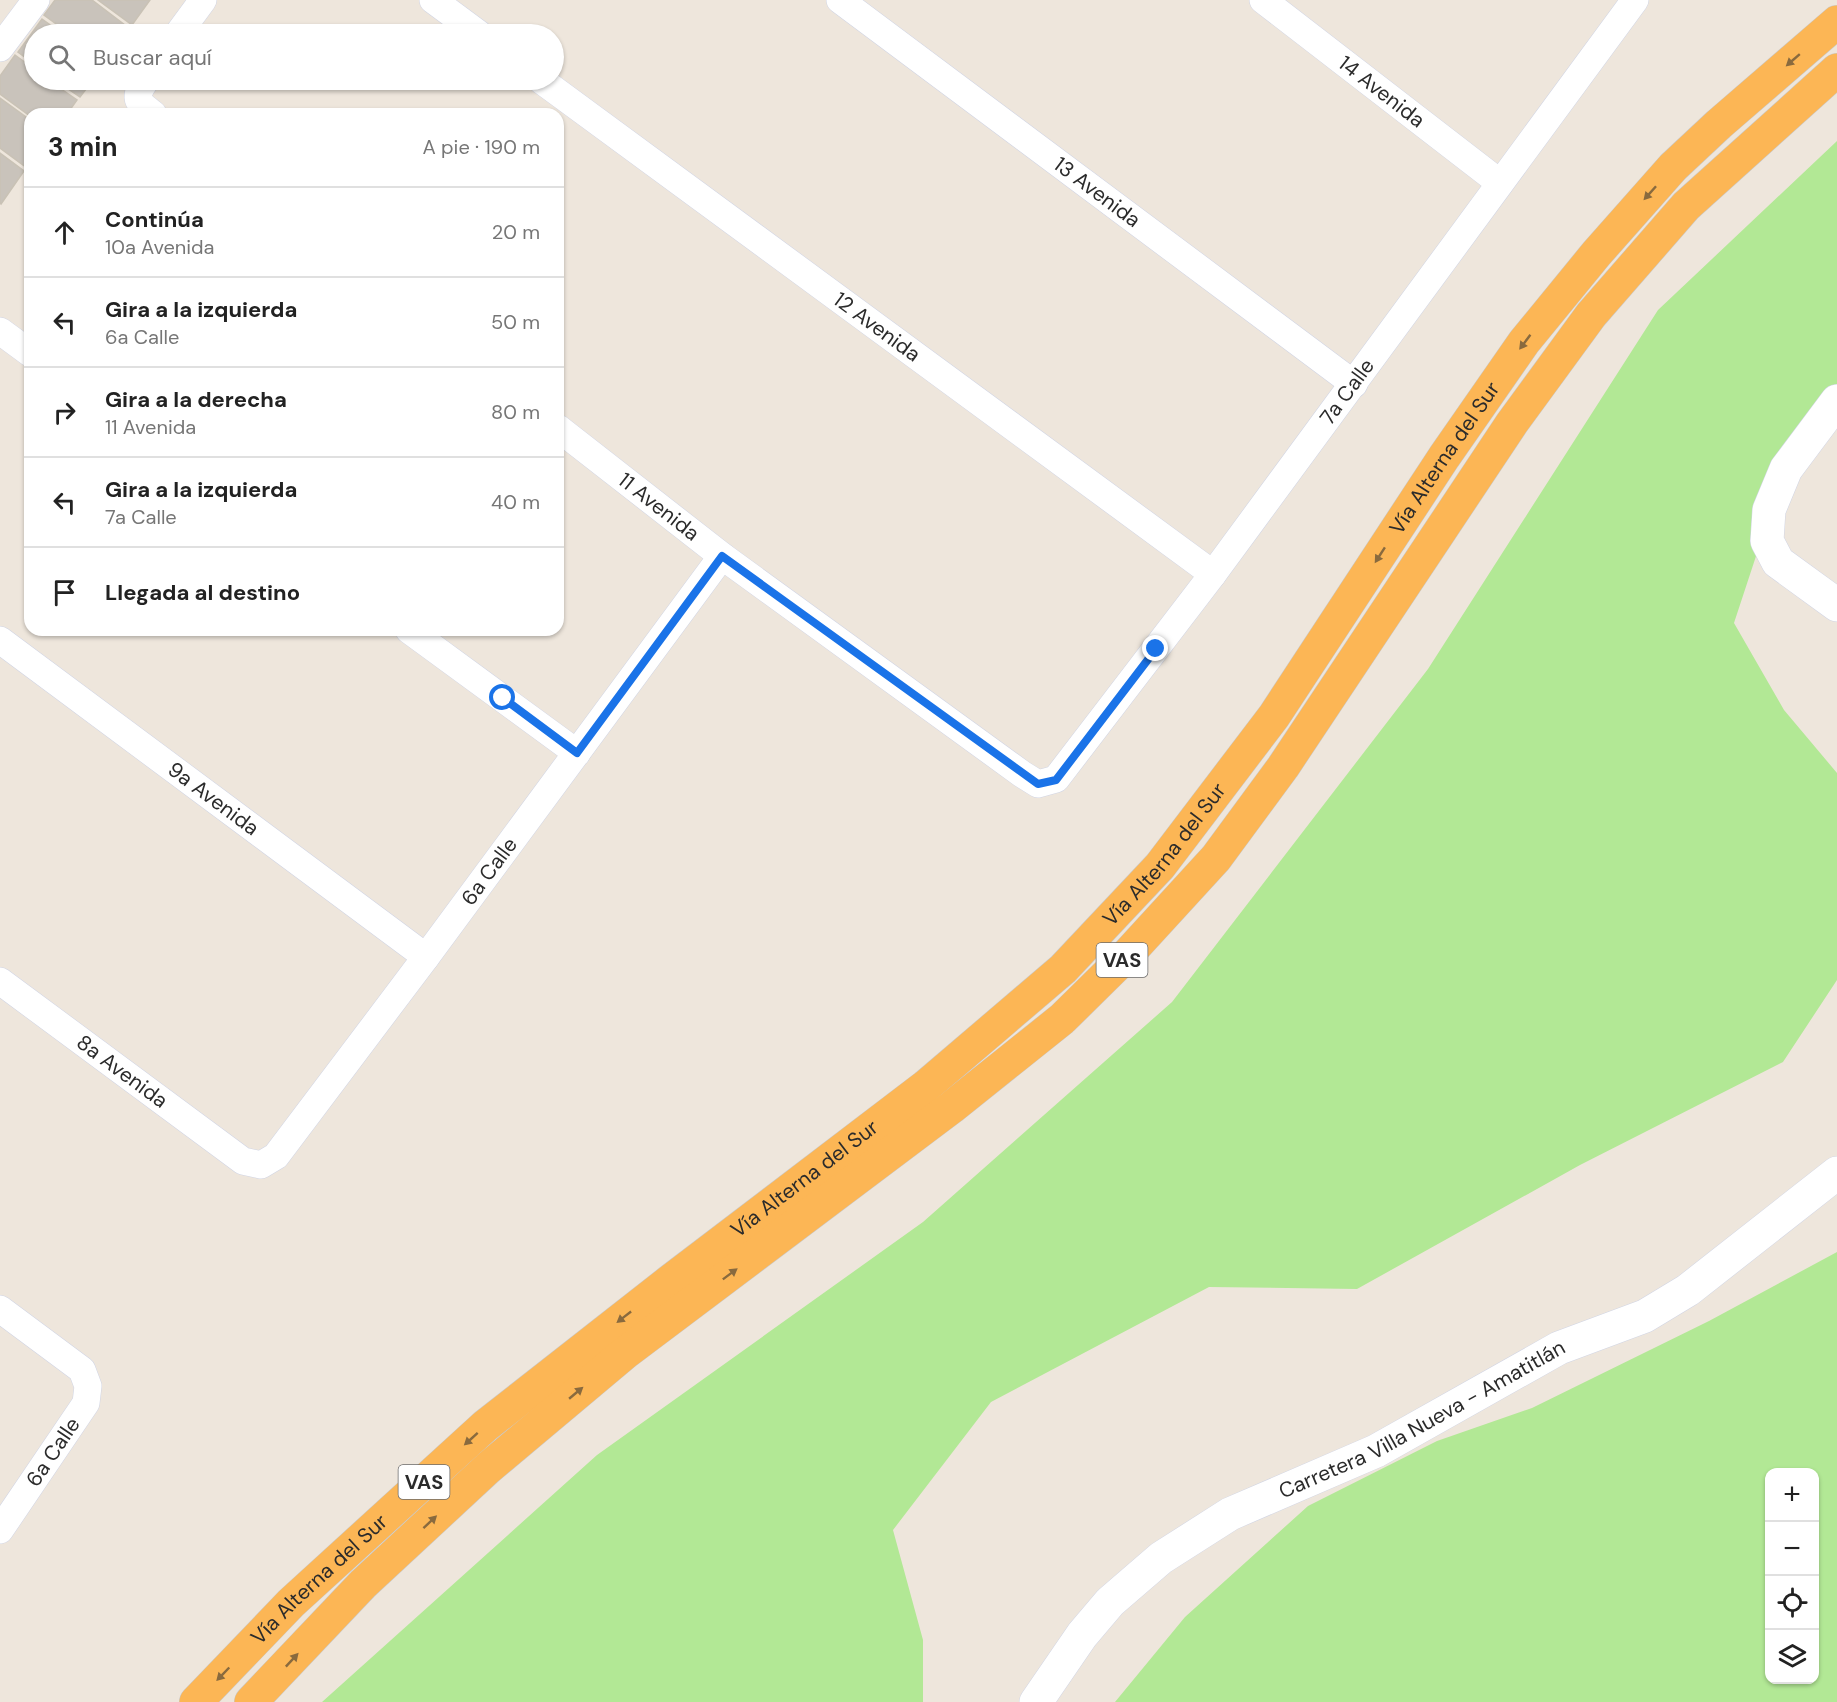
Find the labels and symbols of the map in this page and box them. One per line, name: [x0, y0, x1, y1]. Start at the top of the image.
street label: 14 Avenida: [1333, 49, 1431, 134]
one-way arrow: [1786, 53, 1801, 66]
street label: 13 Avenida: [1048, 150, 1146, 234]
one-way arrow: [1644, 185, 1657, 200]
street label: 12 Avenida: [828, 286, 926, 368]
one-way arrow: [1518, 334, 1531, 350]
street label: 7a Calle: [1313, 353, 1381, 430]
street label: Vía Alterna del Sur: [1383, 376, 1506, 540]
street label: 11 Avenida: [613, 466, 705, 547]
one-way arrow: [1374, 547, 1385, 564]
route end: [1142, 635, 1168, 661]
route start: [489, 684, 515, 710]
street label: 9a Avenida: [162, 756, 265, 842]
street label: Vía Alterna del Sur: [1097, 777, 1232, 932]
street label: 6a Calle: [455, 832, 524, 911]
road number: VAS: [1096, 943, 1148, 977]
street label: 8a Avenida: [71, 1028, 173, 1115]
street label: Vía Alterna del Sur: [725, 1113, 884, 1244]
one-way arrow: [722, 1267, 738, 1280]
one-way arrow: [616, 1311, 631, 1323]
street label: Carretera Villa Nueva - Amatitlán: [1274, 1333, 1570, 1505]
one-way arrow: [568, 1387, 584, 1400]
street label: 6a Calle: [20, 1412, 86, 1492]
one-way arrow: [464, 1432, 479, 1445]
road number: VAS: [398, 1465, 450, 1499]
street label: Vía Alterna del Sur: [245, 1508, 394, 1651]
one-way arrow: [422, 1516, 437, 1529]
one-way arrow: [284, 1653, 298, 1667]
one-way arrow: [216, 1666, 230, 1681]

